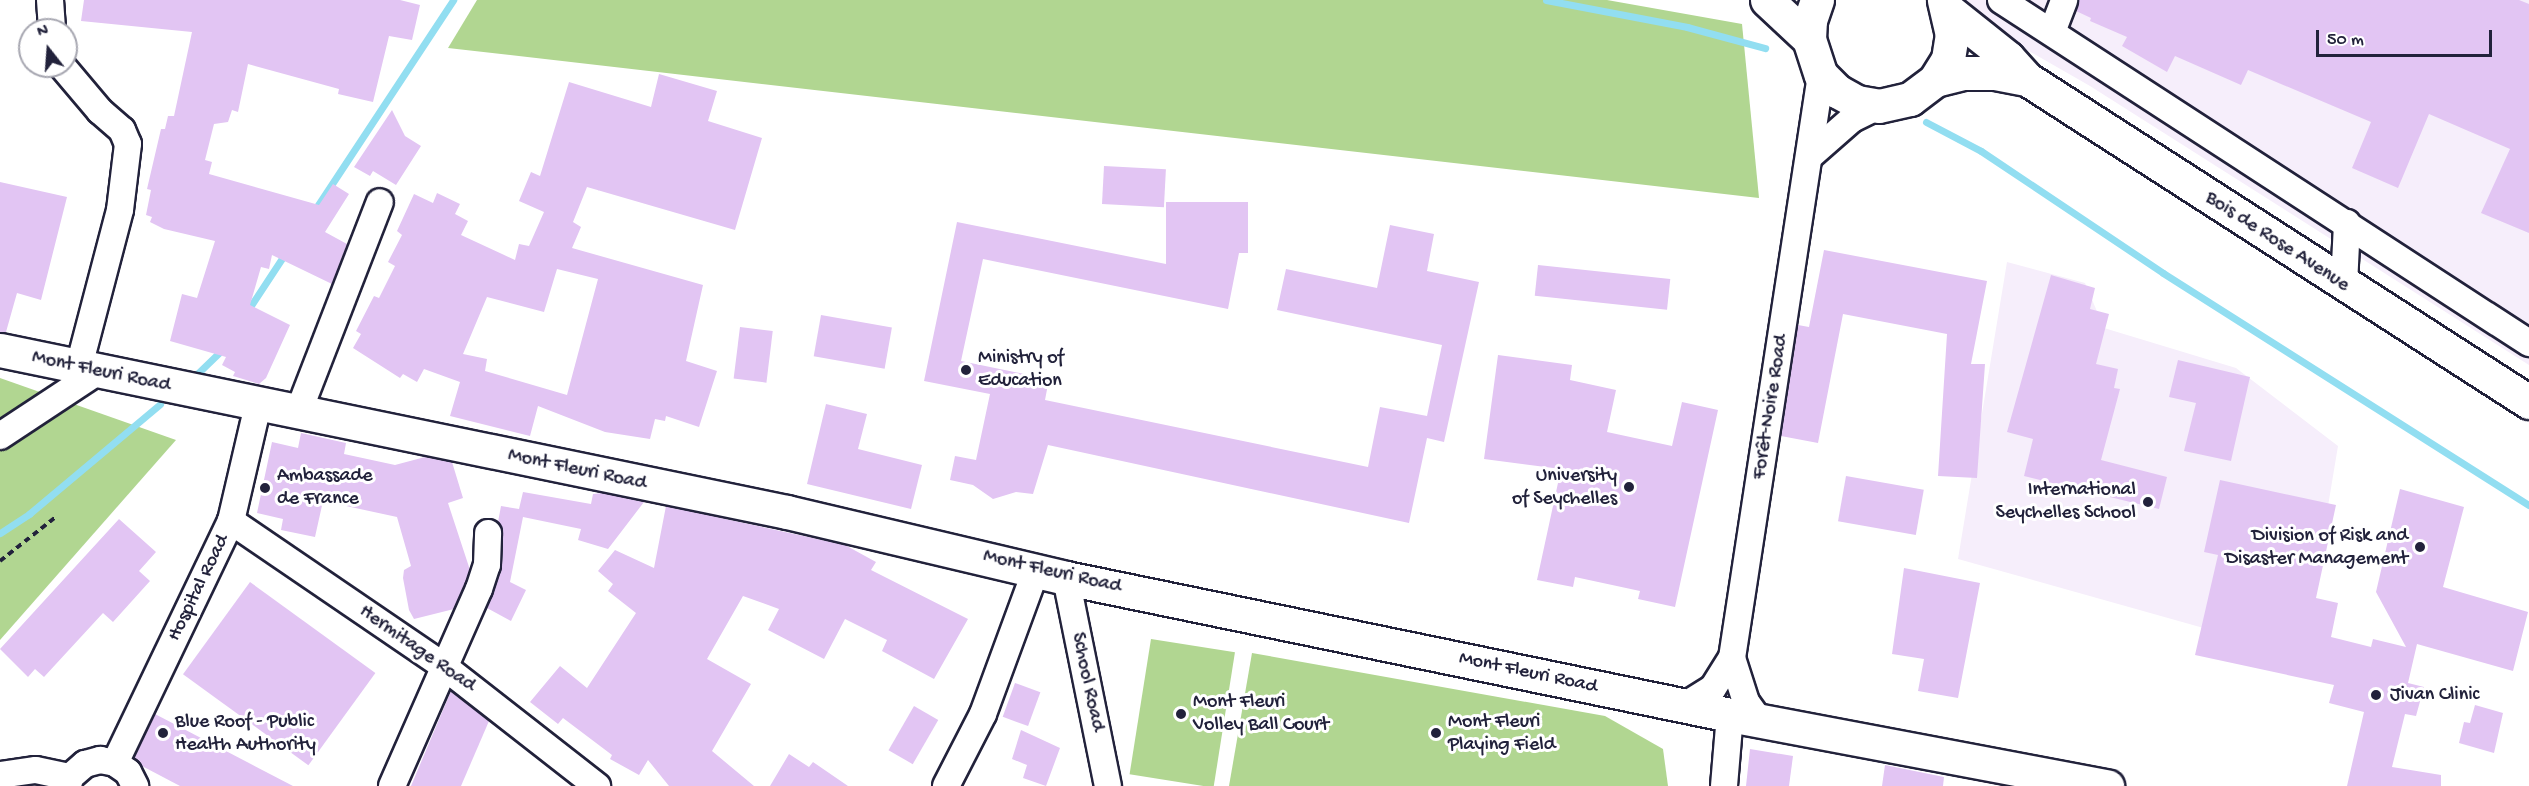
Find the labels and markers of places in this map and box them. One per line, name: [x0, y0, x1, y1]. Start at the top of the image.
place label: Ministry of Education: [978, 346, 1064, 393]
marker: Ministry of Education: [959, 363, 973, 377]
place label: Ambassade de France: [277, 464, 373, 511]
place label: University of Seychelles: [1512, 464, 1617, 511]
place label: International Seychelles School: [1995, 478, 2136, 525]
marker: University of Seychelles: [1622, 480, 1636, 494]
marker: Ambassade de France: [258, 481, 272, 495]
marker: International Seychelles School: [2141, 495, 2155, 509]
place label: Division of Risk and Disaster Management: [2225, 524, 2408, 571]
marker: Division of Risk and Disaster Management: [2413, 540, 2427, 554]
place label: Jivan Clinic: [2390, 683, 2479, 707]
marker: Jivan Clinic: [2367, 686, 2385, 704]
place label: Mont Fleuri Volley Ball Court: [1193, 690, 1329, 737]
marker: Mont Fleuri Volley Ball Court: [1174, 707, 1188, 721]
place label: Blue Roof - Public Health Authority: [175, 710, 316, 757]
place label: Mont Fleuri Playing Field: [1448, 710, 1555, 757]
marker: Blue Roof - Public Health Authority: [156, 726, 170, 740]
marker: Mont Fleuri Playing Field: [1429, 726, 1443, 740]

